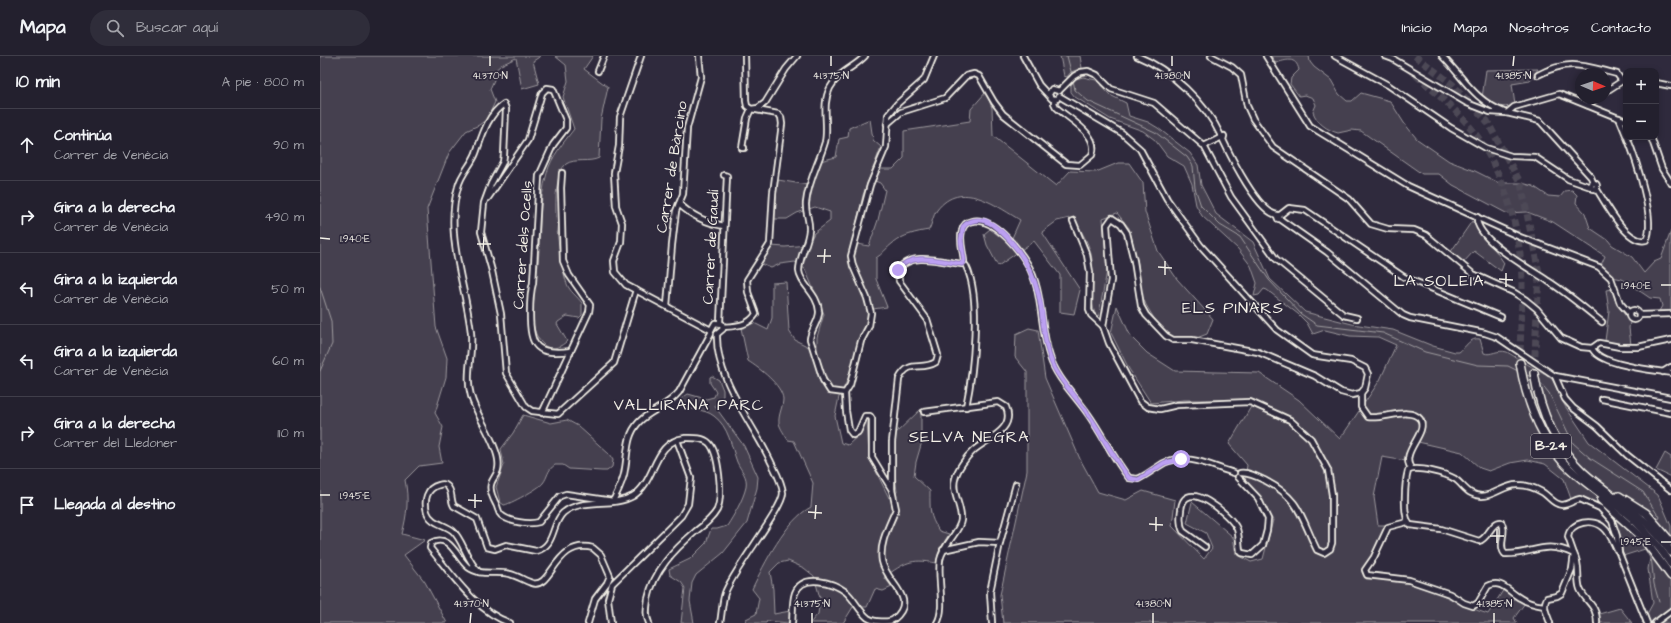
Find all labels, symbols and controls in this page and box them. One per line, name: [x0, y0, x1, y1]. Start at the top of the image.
search box: [90, 10, 370, 46]
text: Mapa: [20, 14, 66, 41]
icon: search: [104, 17, 126, 39]
text: Buscar aquí: [136, 17, 218, 38]
text: Inicio: [1401, 18, 1432, 38]
text: Mapa: [1454, 18, 1487, 38]
text: Nosotros: [1509, 18, 1569, 38]
text: Contacto: [1591, 18, 1651, 38]
north arrow: [1575, 68, 1611, 104]
map controls: [1623, 68, 1659, 140]
button: +: [1623, 68, 1659, 104]
text: 41.370°N: [472, 69, 508, 83]
text: 41.375°N: [813, 69, 849, 83]
text: 41.380°N: [1154, 69, 1190, 83]
text: 41.385°N: [1495, 69, 1531, 83]
text: 10 min: [16, 70, 60, 94]
text: A pie · 800 m: [222, 73, 304, 91]
street label: Carrer de Bàrcino: [651, 99, 693, 234]
button: −: [1623, 104, 1659, 140]
text: Continúa: [54, 125, 112, 146]
icon: ahead: [16, 134, 38, 156]
text: 90 m: [273, 136, 304, 154]
text: Carrer de Venècia: [54, 146, 168, 164]
street label: Carrer dels Ocells: [508, 180, 538, 310]
street label: Carrer de Gaudí: [698, 188, 725, 305]
text: Gira a la derecha: [54, 197, 175, 218]
icon: right: [16, 206, 38, 228]
text: 490 m: [264, 208, 304, 226]
text: Carrer de Venècia: [54, 218, 168, 236]
text: 1.940°E: [340, 232, 370, 246]
route end: [889, 261, 907, 279]
text: Gira a la izquierda: [54, 269, 177, 290]
district label: LA SOLEIA: [1394, 270, 1484, 292]
icon: left: [16, 278, 38, 300]
text: 1.940°E: [1621, 279, 1651, 293]
text: 50 m: [271, 280, 304, 298]
text: Carrer de Venècia: [54, 290, 168, 308]
district label: ELS PINARS: [1182, 297, 1284, 319]
text: Gira a la izquierda: [54, 341, 177, 362]
icon: left: [16, 350, 38, 372]
text: 60 m: [272, 352, 304, 370]
text: Carrer de Venècia: [54, 362, 168, 380]
district label: VALLIRANA PARC: [614, 394, 764, 416]
text: Gira a la derecha: [54, 413, 175, 434]
icon: right: [16, 422, 38, 444]
text: 110 m: [277, 424, 304, 442]
district label: SELVA NEGRA: [909, 426, 1029, 448]
text: Carrer del Lledoner: [54, 434, 177, 452]
road number: B-24: [1531, 434, 1571, 458]
route start: [1172, 450, 1190, 468]
text: 1.945°E: [340, 489, 370, 503]
icon: arrive: [16, 494, 38, 516]
text: Llegada al destino: [54, 494, 175, 515]
text: 1.945°E: [1621, 535, 1651, 549]
text: 41.370°N: [453, 597, 489, 611]
text: 41.375°N: [794, 597, 830, 611]
text: 41.380°N: [1135, 597, 1171, 611]
text: 41.385°N: [1476, 597, 1512, 611]

